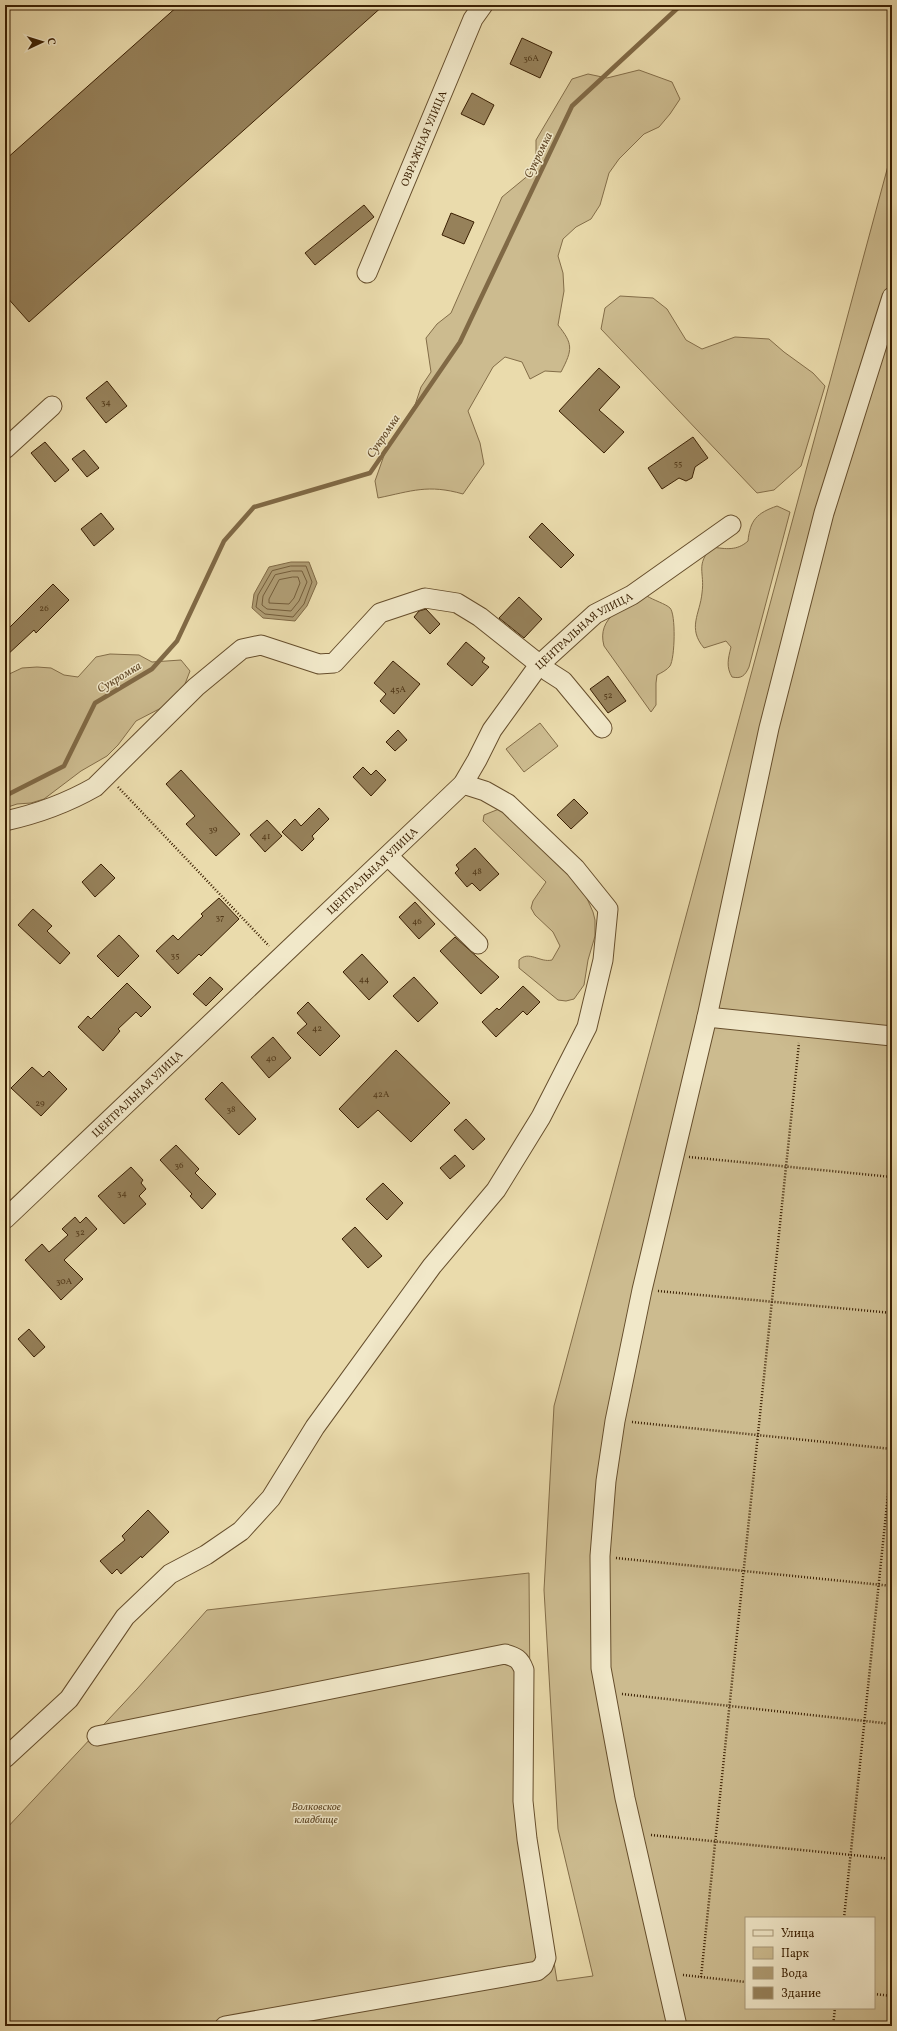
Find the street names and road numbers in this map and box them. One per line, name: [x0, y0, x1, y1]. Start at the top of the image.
street label: ОВРАЖНАЯ УЛИЦА: [398, 88, 451, 189]
street label: ЦЕНТРАЛЬНАЯ УЛИЦА: [532, 590, 636, 674]
street label: ЦЕНТРАЛЬНАЯ УЛИЦА: [324, 825, 422, 919]
street label: ЦЕНТРАЛЬНАЯ УЛИЦА: [89, 1048, 187, 1142]

